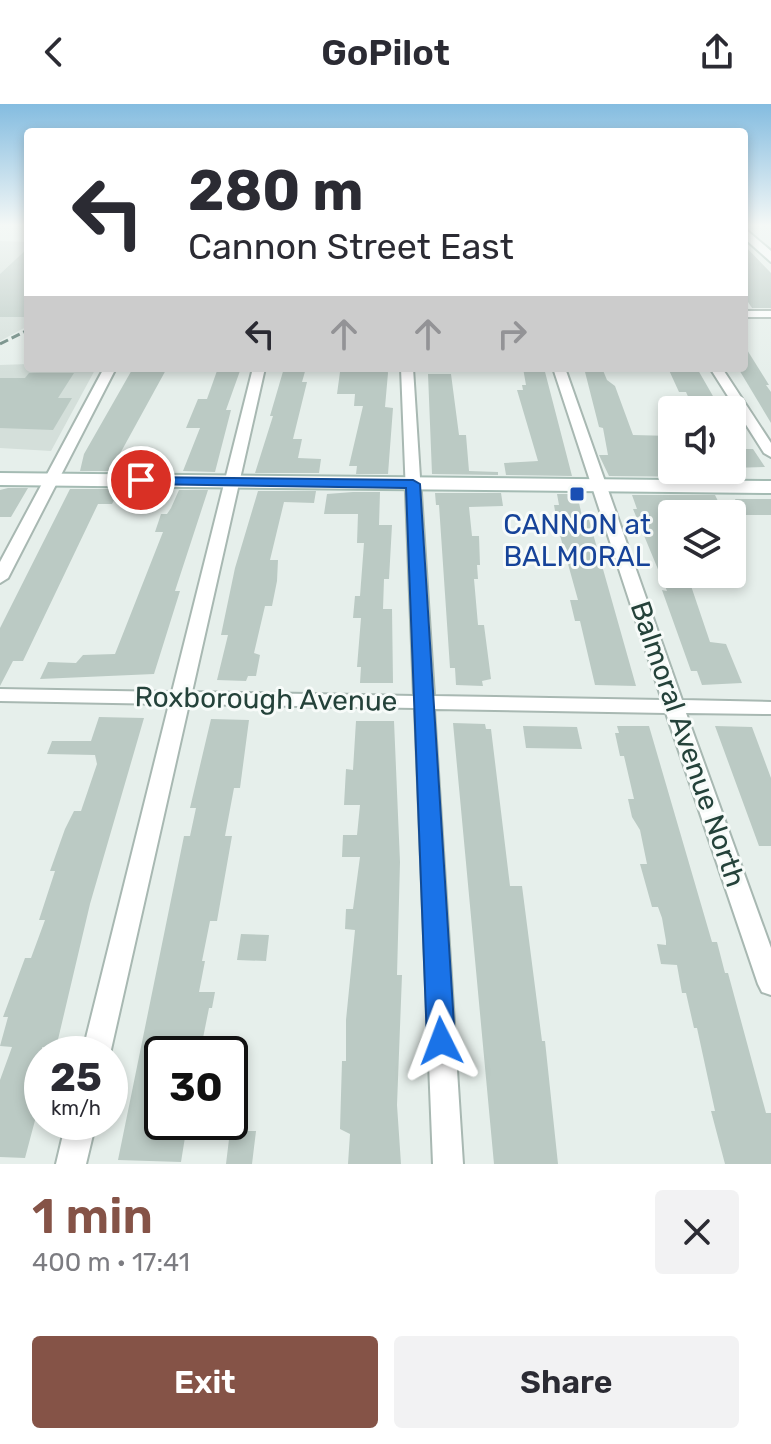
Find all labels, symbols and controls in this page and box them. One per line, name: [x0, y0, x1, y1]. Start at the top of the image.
icon: back: [32, 30, 76, 74]
icon: share: [695, 30, 739, 74]
text: GoPilot: [321, 31, 450, 74]
text: 280 m: [188, 158, 364, 224]
icon: left: [56, 160, 160, 264]
text: Cannon Street East: [188, 225, 514, 268]
icon: left: [238, 312, 282, 356]
icon: ahead: [322, 312, 366, 356]
icon: ahead: [406, 312, 450, 356]
icon: right: [490, 312, 534, 356]
map controls: [658, 396, 746, 588]
button: sound: [658, 396, 746, 484]
pin: [107, 446, 175, 514]
icon: arrive: [119, 458, 163, 502]
marker: CANNON at BALMORAL: [568, 485, 586, 503]
button: layers: [658, 500, 746, 588]
place label: CANNON at BALMORAL: [503, 508, 651, 573]
street label: Balmoral Avenue North: [624, 597, 752, 891]
street label: Roxborough Avenue: [134, 680, 398, 718]
position arrow: [399, 999, 483, 1083]
speed limit sign: 30: [144, 1036, 248, 1140]
text: 25: [50, 1054, 102, 1101]
text: km/h: [51, 1096, 101, 1120]
text: 1 min: [32, 1188, 153, 1245]
button: close: [655, 1190, 739, 1274]
text: 400 m · 17:41: [32, 1247, 190, 1278]
button: Exit: [32, 1336, 378, 1428]
button: Share: [394, 1336, 739, 1428]

